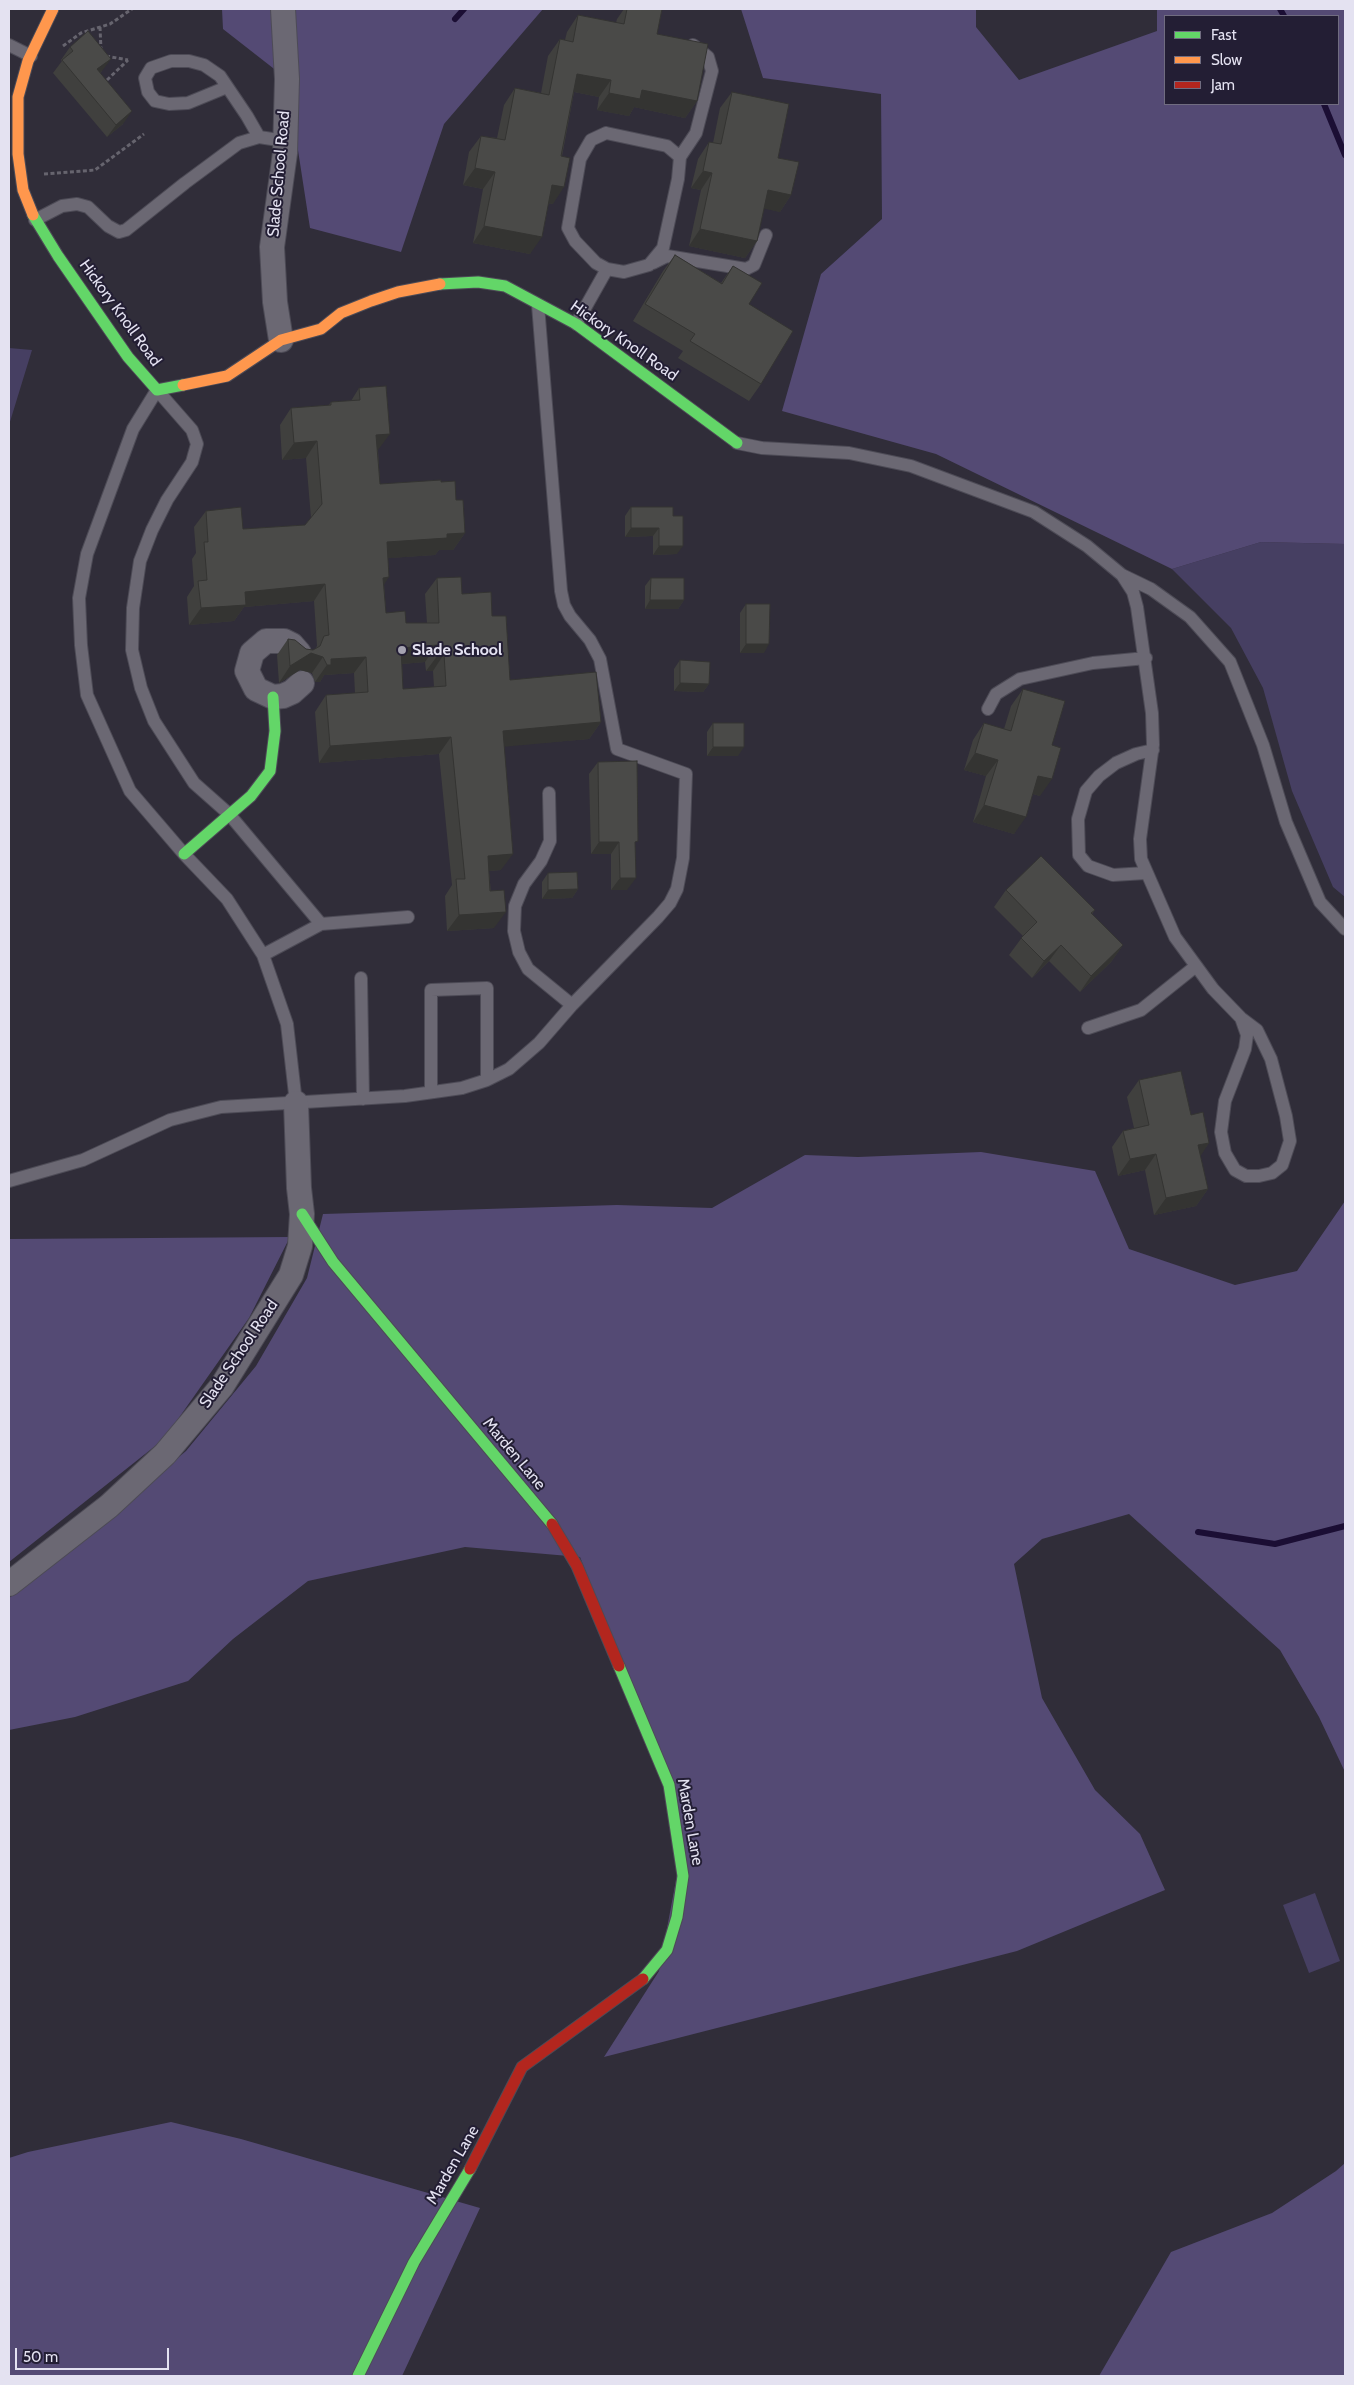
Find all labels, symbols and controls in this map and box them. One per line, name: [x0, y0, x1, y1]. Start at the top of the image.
legend: [1164, 15, 1339, 105]
text: Fast: [1211, 26, 1236, 44]
text: Slow: [1211, 51, 1242, 69]
text: Jam: [1211, 76, 1235, 94]
street label: Slade School Road: [264, 110, 294, 238]
street label: Hickory Knoll Road: [75, 256, 165, 370]
street label: Hickory Knoll Road: [567, 297, 681, 385]
place label: Slade School: [412, 640, 502, 660]
marker: Slade School: [396, 644, 408, 656]
street label: Slade School Road: [196, 1296, 282, 1412]
street label: Marden Lane: [478, 1414, 550, 1494]
street label: Marden Lane: [673, 1777, 707, 1867]
street label: Marden Lane: [423, 2122, 483, 2208]
scale bar: [18, 2338, 171, 2370]
text: 50 m: [23, 2348, 58, 2366]

